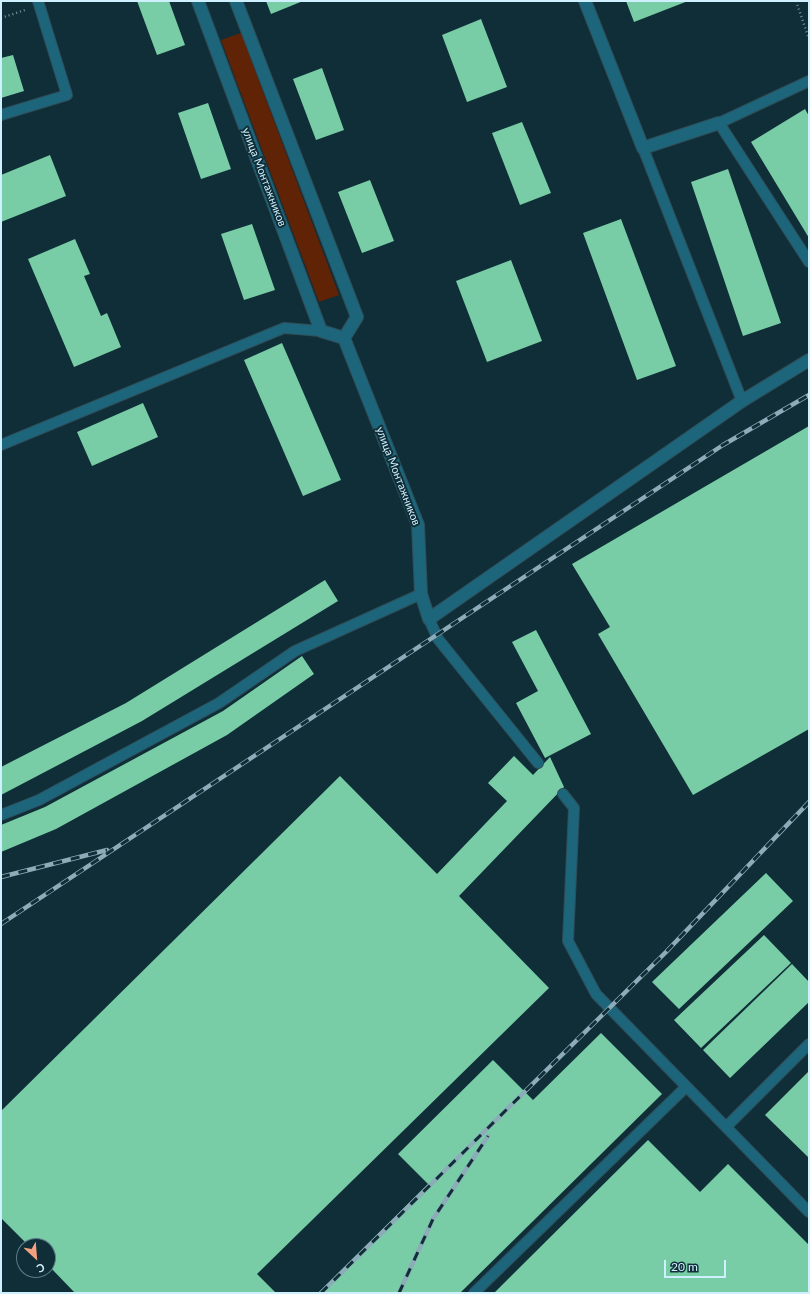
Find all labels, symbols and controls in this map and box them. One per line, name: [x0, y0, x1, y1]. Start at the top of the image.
street label: улица Монтажников: [239, 126, 289, 228]
street label: улица Монтажников: [373, 425, 423, 527]
north arrow: [16, 1238, 56, 1278]
scale bar: [666, 1252, 728, 1278]
text: 20 m: [671, 1259, 698, 1274]
text: С: [35, 1261, 47, 1276]

